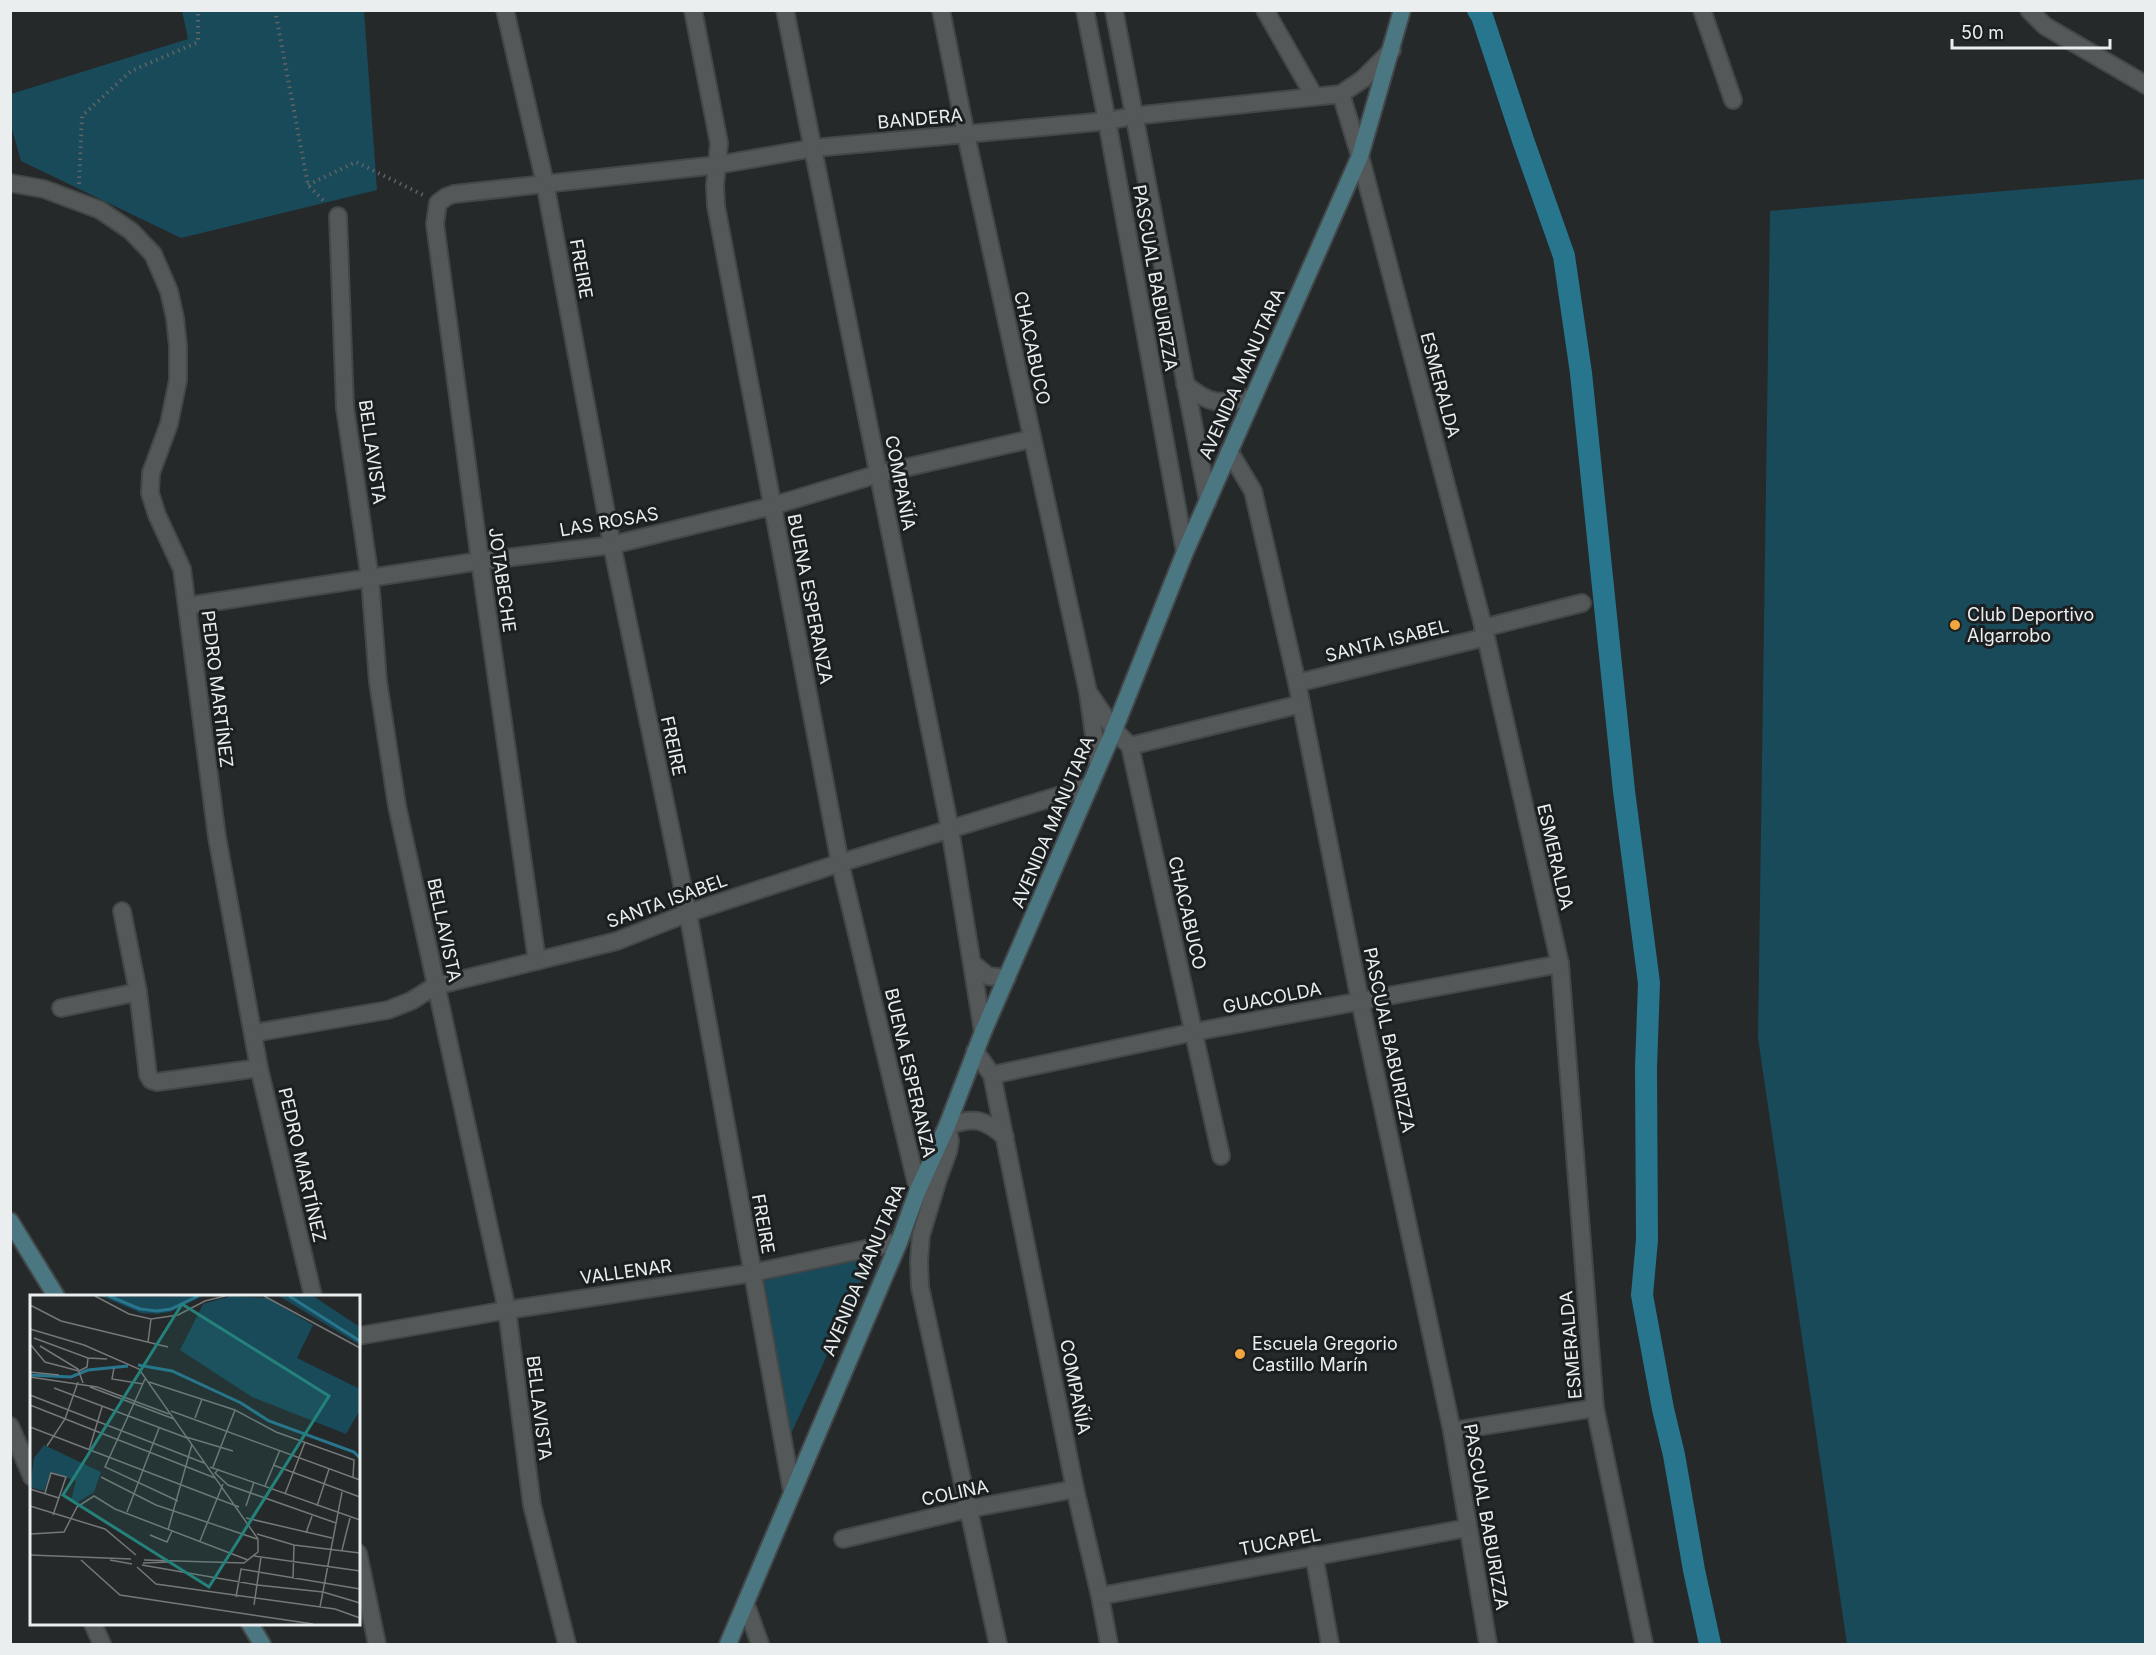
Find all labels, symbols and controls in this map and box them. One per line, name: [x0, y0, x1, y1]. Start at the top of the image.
scale bar: [1952, 12, 2110, 50]
text: 50 m: [1961, 22, 2004, 43]
street label: BANDERA: [876, 104, 963, 133]
street label: PASCUAL BABURIZZA: [1129, 183, 1182, 373]
street label: FREIRE: [566, 237, 597, 300]
street label: AVENIDA MANUTARA: [1194, 285, 1289, 462]
street label: CHACABUCO: [1010, 289, 1055, 407]
street label: ESMERALDA: [1416, 330, 1465, 440]
street label: BELLAVISTA: [355, 398, 390, 506]
street label: COMPAÑÍA: [881, 433, 921, 532]
street label: LAS ROSAS: [558, 502, 660, 541]
street label: BUENA ESPERANZA: [784, 512, 837, 686]
street label: JOTABECHE: [485, 526, 520, 634]
place label: Club Deportivo Algarrobo: [1967, 604, 2094, 646]
street label: PEDRO MARTÍNEZ: [197, 609, 239, 769]
street label: SANTA ISABEL: [1323, 615, 1451, 666]
marker: Club Deportivo Algarrobo: [1948, 618, 1962, 632]
street label: FREIRE: [657, 714, 690, 778]
street label: AVENIDA MANUTARA: [1007, 733, 1098, 911]
street label: ESMERALDA: [1533, 802, 1578, 912]
street label: CHACABUCO: [1164, 854, 1211, 972]
street label: SANTA ISABEL: [604, 869, 730, 932]
street label: BELLAVISTA: [423, 876, 466, 984]
street label: PASCUAL BABURIZZA: [1360, 945, 1419, 1134]
street label: GUACOLDA: [1221, 978, 1323, 1017]
street label: BUENA ESPERANZA: [881, 986, 940, 1160]
street label: PEDRO MARTÍNEZ: [274, 1085, 331, 1244]
street label: AVENIDA MANUTARA: [818, 1181, 909, 1359]
street label: FREIRE: [748, 1192, 779, 1255]
street label: VALLENAR: [579, 1255, 674, 1288]
street label: ESMERALDA: [1555, 1290, 1586, 1400]
inset map: [30, 1295, 360, 1625]
place label: Escuela Gregorio Castillo Marín: [1252, 1333, 1398, 1375]
street label: COMPAÑÍA: [1056, 1337, 1096, 1436]
marker: Escuela Gregorio Castillo Marín: [1233, 1347, 1247, 1361]
street label: BELLAVISTA: [523, 1354, 556, 1462]
street label: PASCUAL BABURIZZA: [1460, 1422, 1513, 1612]
street label: COLINA: [920, 1475, 990, 1510]
street label: TUCAPEL: [1237, 1523, 1323, 1560]

